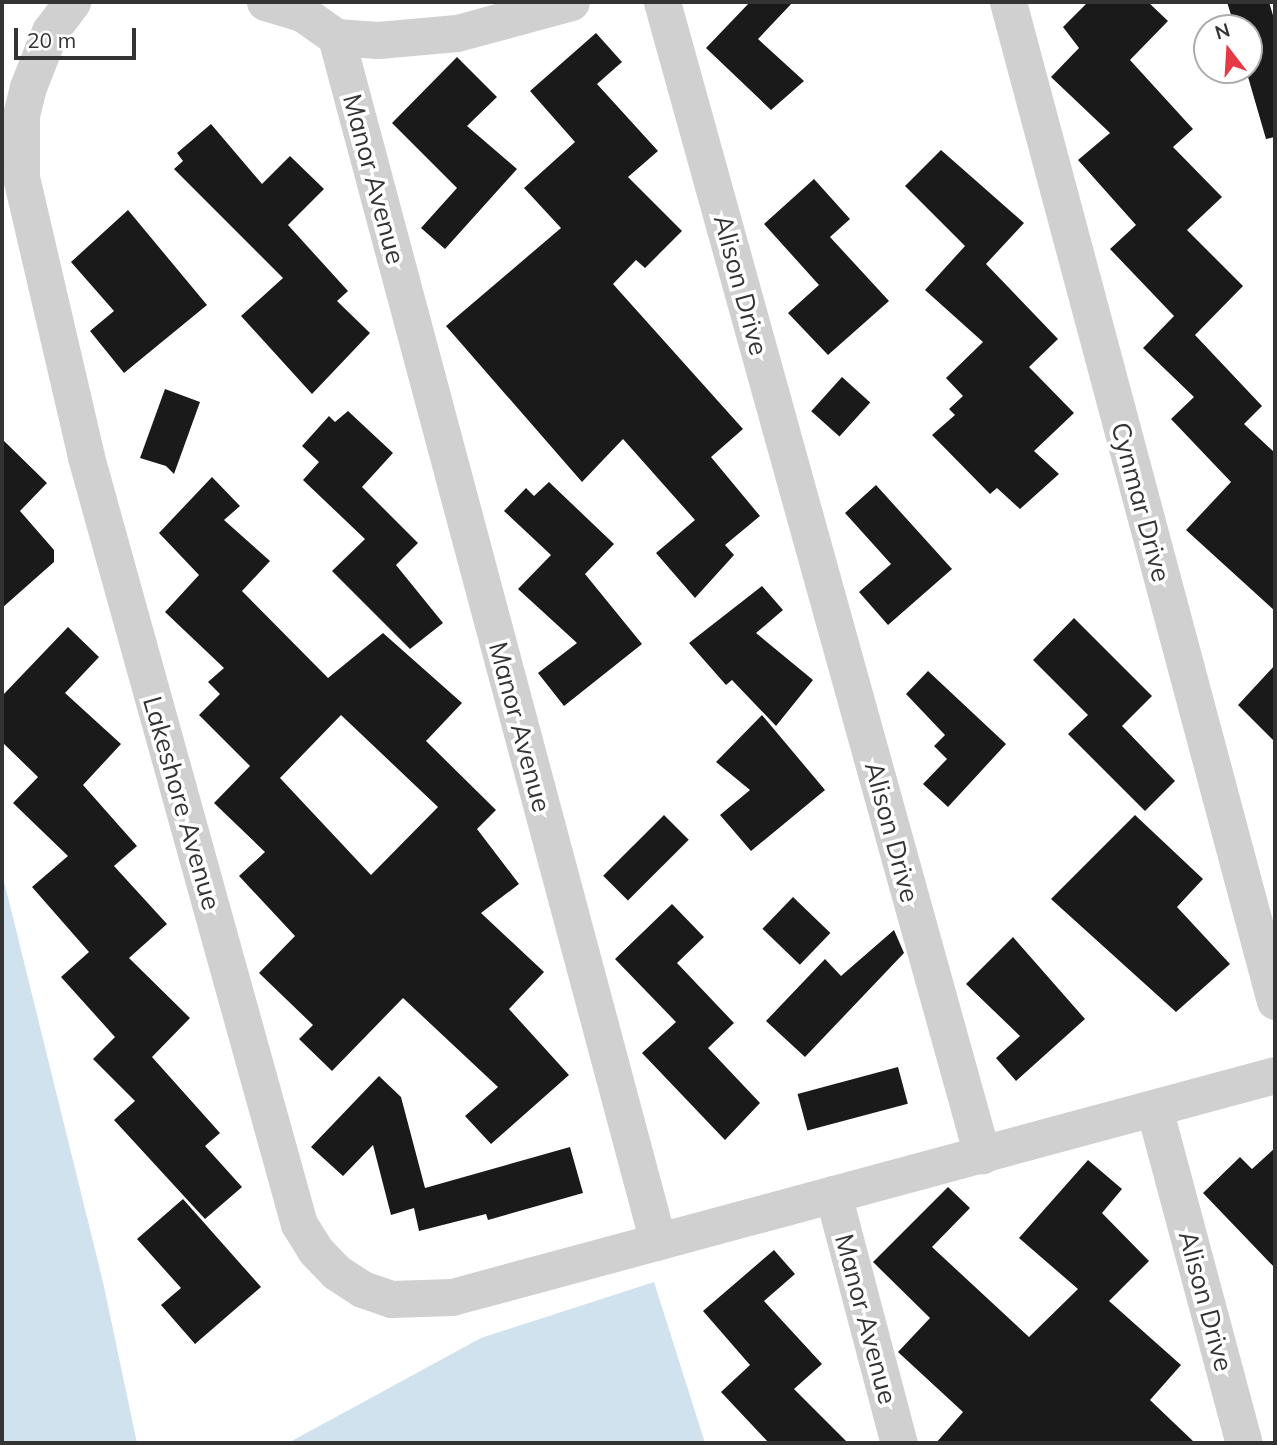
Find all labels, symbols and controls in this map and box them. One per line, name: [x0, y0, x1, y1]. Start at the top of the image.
scale bar: [18, 14, 140, 58]
north arrow: [1193, 14, 1263, 84]
text: N: [1212, 17, 1233, 44]
text: 20 m: [27, 27, 76, 53]
street label: Manor Avenue: [336, 91, 412, 267]
street label: Alison Drive: [707, 211, 775, 359]
street label: Cynmar Drive: [1105, 419, 1177, 585]
street label: Manor Avenue: [482, 639, 558, 815]
street label: Lakeshore Avenue: [137, 693, 227, 913]
street label: Alison Drive: [858, 758, 926, 906]
street label: Alison Drive: [1172, 1227, 1240, 1375]
street label: Manor Avenue: [828, 1231, 904, 1407]

